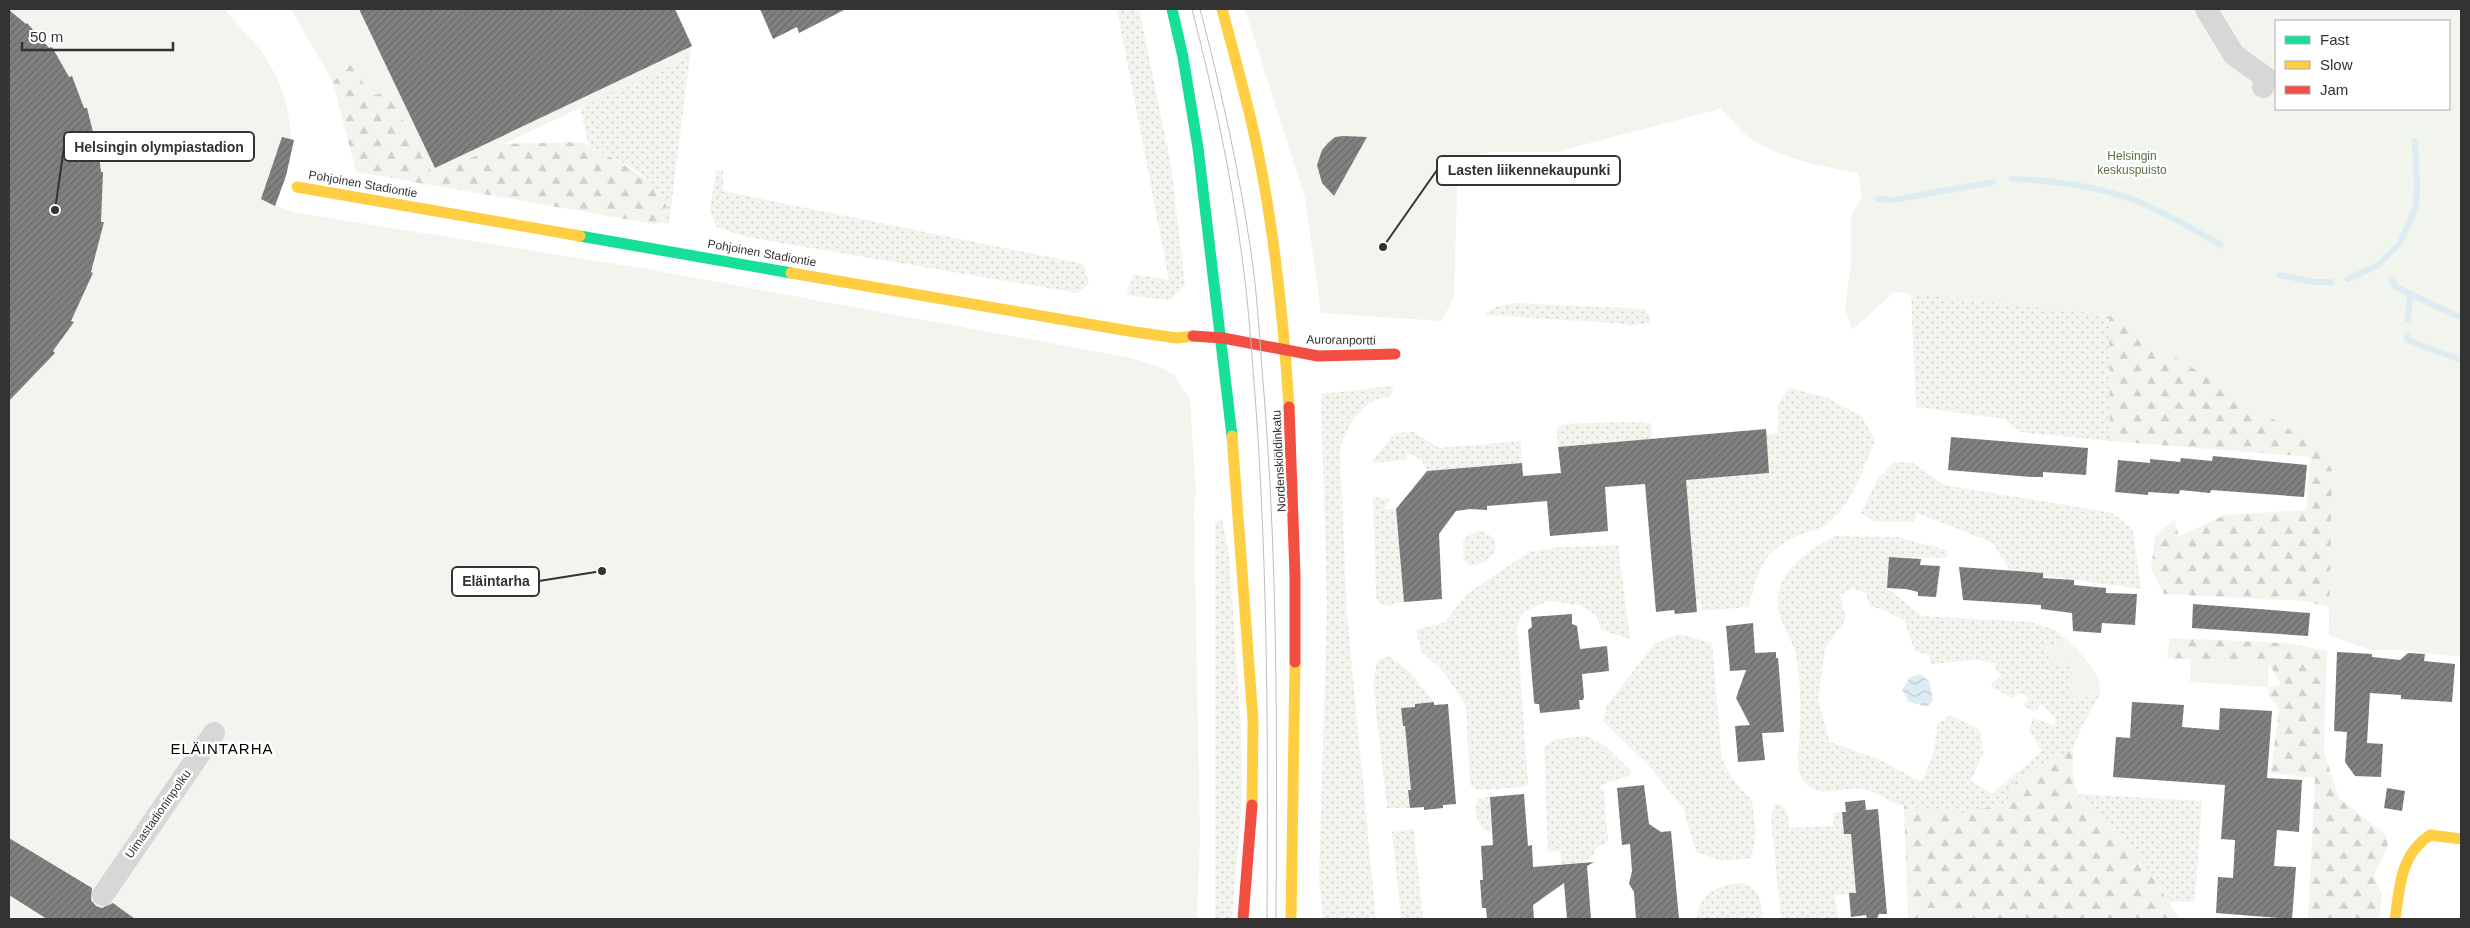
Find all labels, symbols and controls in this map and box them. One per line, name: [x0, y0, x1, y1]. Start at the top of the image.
scale bar: [22, 20, 174, 52]
legend: [2275, 20, 2450, 110]
text: 50 m: [30, 28, 63, 45]
text: Fast: [2320, 31, 2350, 48]
text: Slow: [2320, 56, 2353, 73]
text: Jam: [2320, 81, 2348, 98]
callout: Helsingin olympiastadion: [64, 132, 254, 161]
text: Helsingin olympiastadion: [74, 139, 244, 155]
park label: Helsingin keskuspuisto: [2097, 149, 2167, 177]
callout: Lasten liikennekaupunki: [1437, 156, 1620, 185]
text: Lasten liikennekaupunki: [1448, 162, 1610, 178]
street label: Pohjoinen Stadiontie: [308, 168, 419, 201]
street label: Pohjoinen Stadiontie: [707, 237, 818, 270]
street label: Auroranportti: [1306, 332, 1376, 348]
street label: Nordenskiöldinkatu: [1269, 410, 1289, 512]
callout: Eläintarha: [452, 567, 539, 596]
text: Eläintarha: [462, 573, 530, 589]
district label: ELÄINTARHA: [170, 740, 274, 757]
street label: Uimastadioninpolku: [122, 767, 194, 861]

